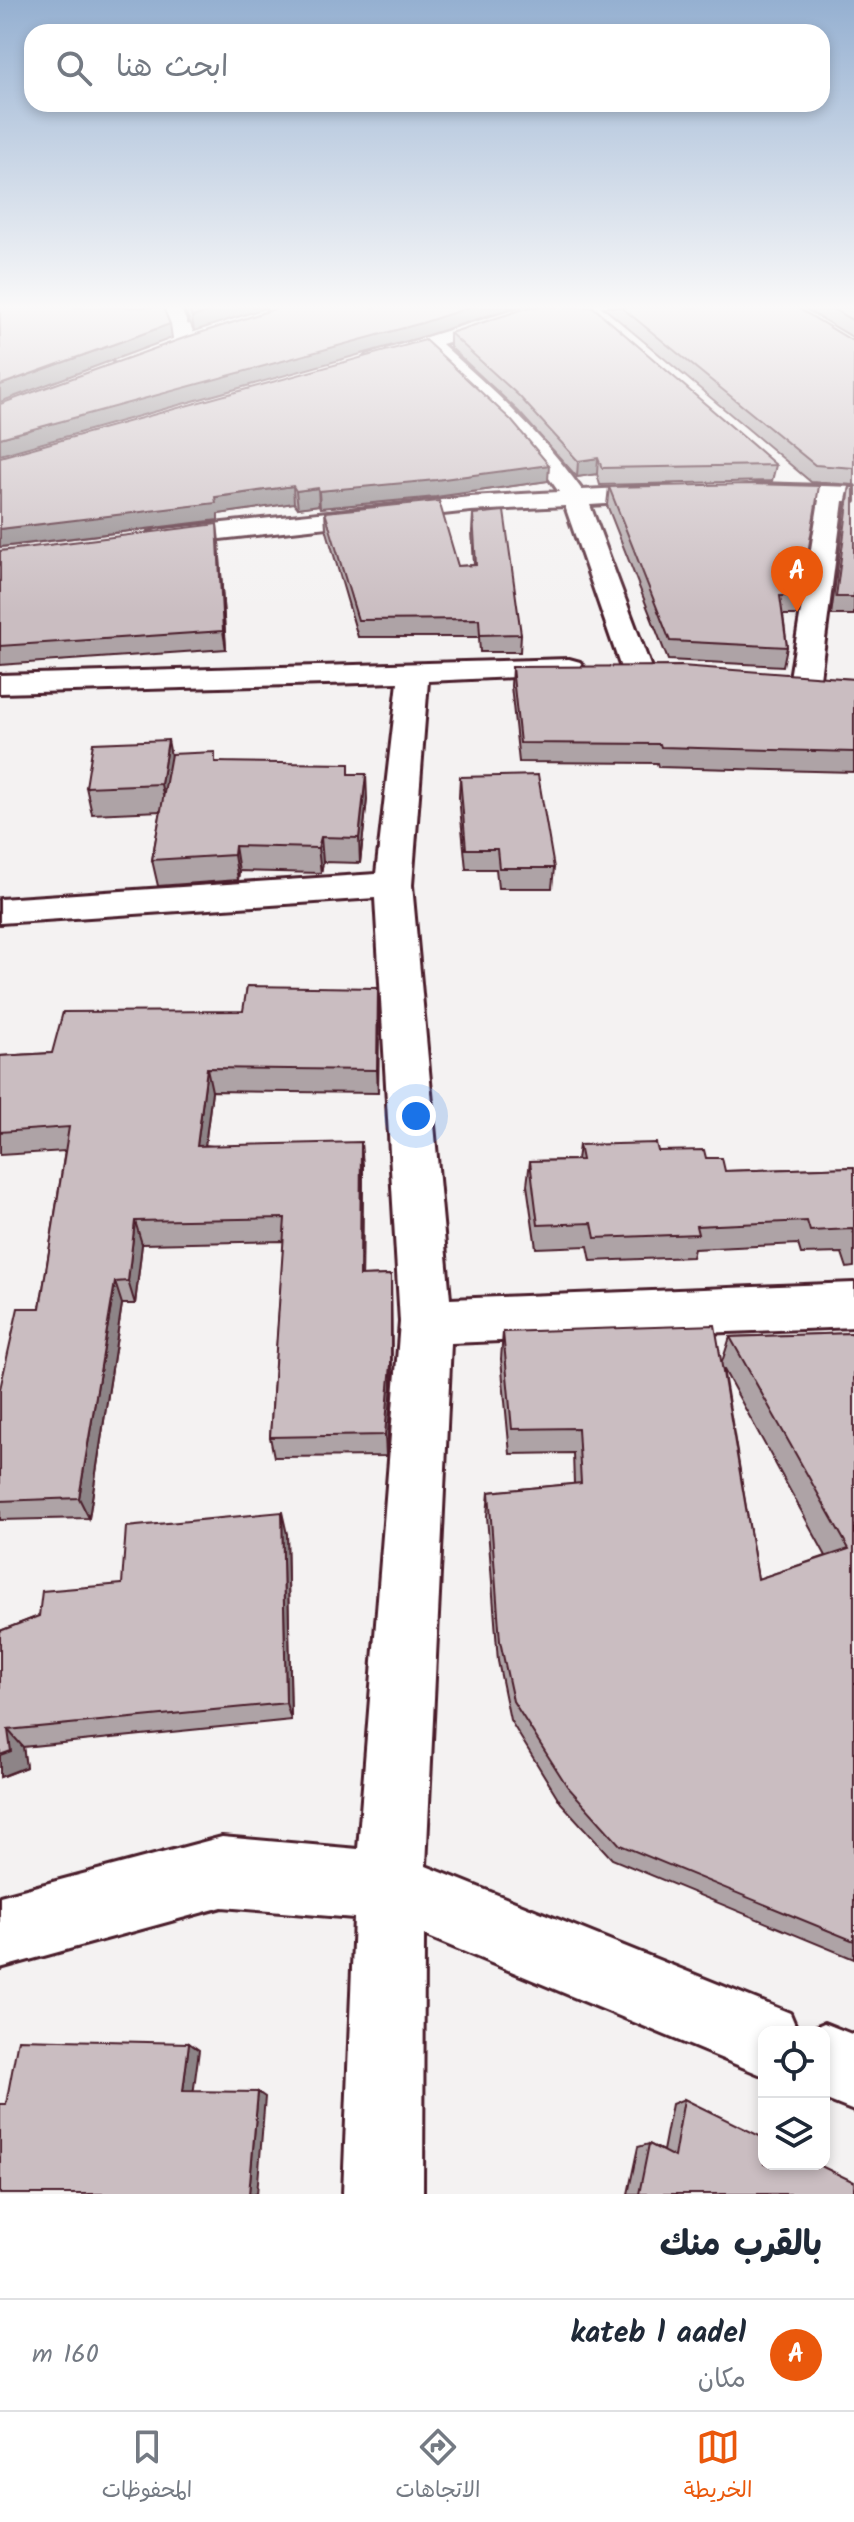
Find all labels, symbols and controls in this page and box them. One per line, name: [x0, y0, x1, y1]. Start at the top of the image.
search box: [24, 24, 830, 112]
text: ابحث هنا: [116, 44, 228, 92]
icon: search: [52, 46, 96, 90]
pin: A: [771, 546, 823, 612]
your location: [396, 1096, 436, 1136]
map controls: [758, 2026, 830, 2170]
button: locate: [758, 2026, 830, 2098]
button: layers: [758, 2098, 830, 2170]
text: بالقرب منك: [660, 2219, 822, 2273]
text: kateb l aadel: [570, 2310, 746, 2358]
text: 160 m: [32, 2334, 99, 2376]
text: A: [788, 2334, 804, 2376]
text: مكان: [698, 2359, 746, 2401]
tab: المحفوظات: [102, 2425, 192, 2509]
tab: الاتجاهات: [396, 2425, 480, 2509]
tab: الخريطة: [684, 2425, 752, 2509]

